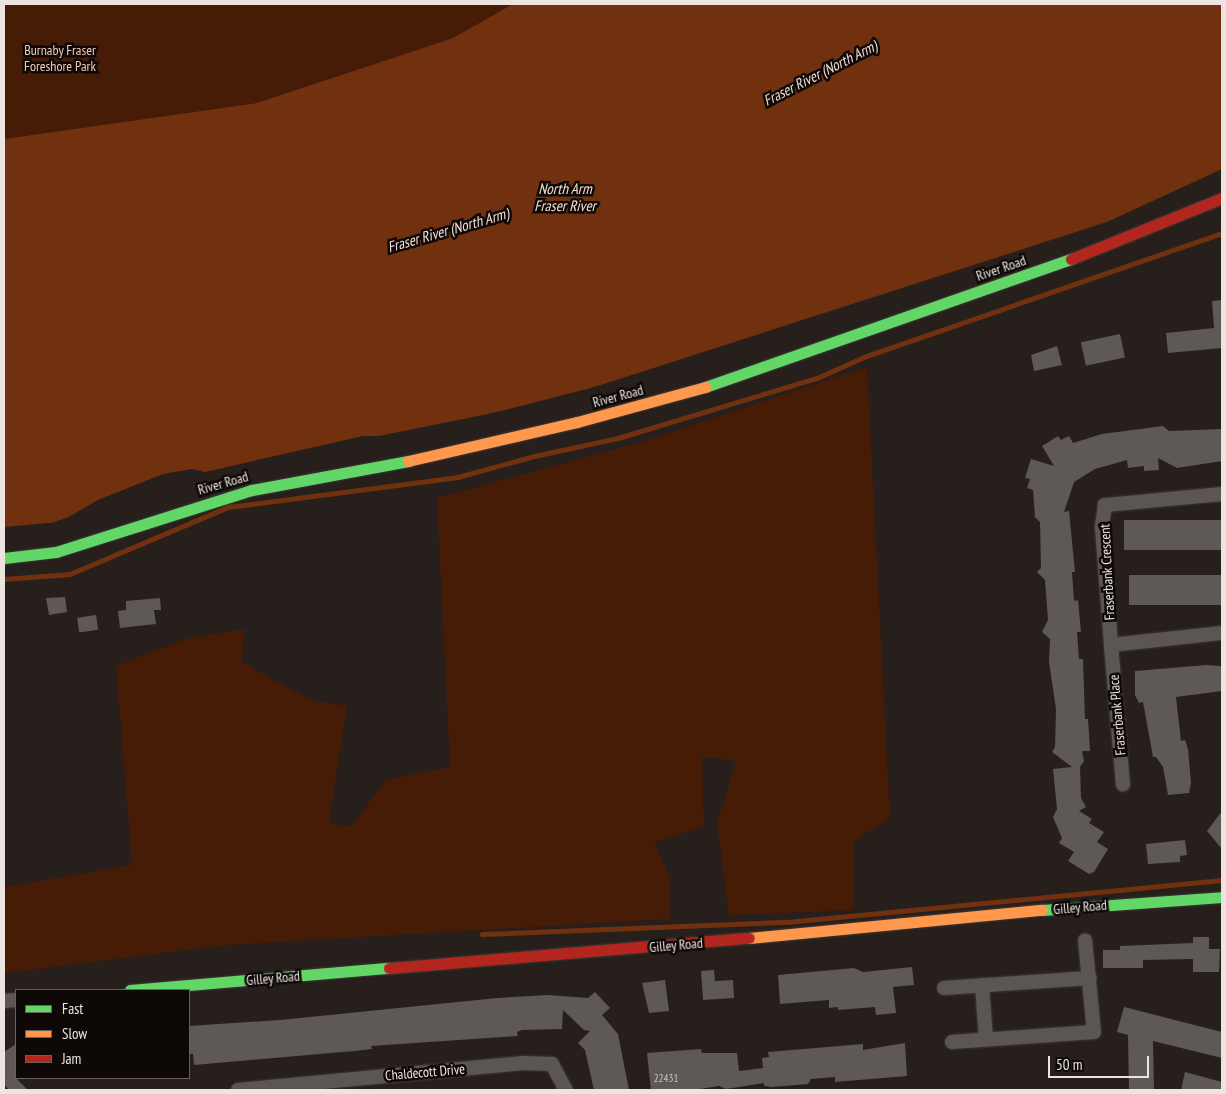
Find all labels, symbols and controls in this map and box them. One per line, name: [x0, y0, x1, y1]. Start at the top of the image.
water label: Fraser River (North Arm): [760, 36, 880, 110]
park label: Burnaby Fraser Foreshore Park: [24, 42, 96, 74]
water label: North Arm Fraser River: [534, 179, 596, 214]
water label: Fraser River (North Arm): [385, 204, 511, 256]
street label: River Road: [974, 252, 1028, 284]
street label: River Road: [591, 381, 645, 411]
street label: River Road: [196, 468, 250, 498]
street label: Fraserbank Crescent: [1096, 523, 1118, 621]
street label: Fraserbank Place: [1105, 674, 1129, 756]
street label: Gilley Road: [1052, 896, 1108, 918]
street label: Gilley Road: [648, 934, 704, 956]
street label: Gilley Road: [245, 967, 301, 989]
legend: [15, 989, 190, 1079]
text: Fast: [62, 999, 83, 1018]
text: Slow: [62, 1024, 87, 1043]
scale bar: [1051, 1046, 1152, 1078]
text: Jam: [62, 1049, 81, 1068]
text: 50 m: [1056, 1055, 1082, 1074]
street label: Chaldecott Drive: [384, 1060, 466, 1084]
house number: 22431: [654, 1071, 678, 1085]

